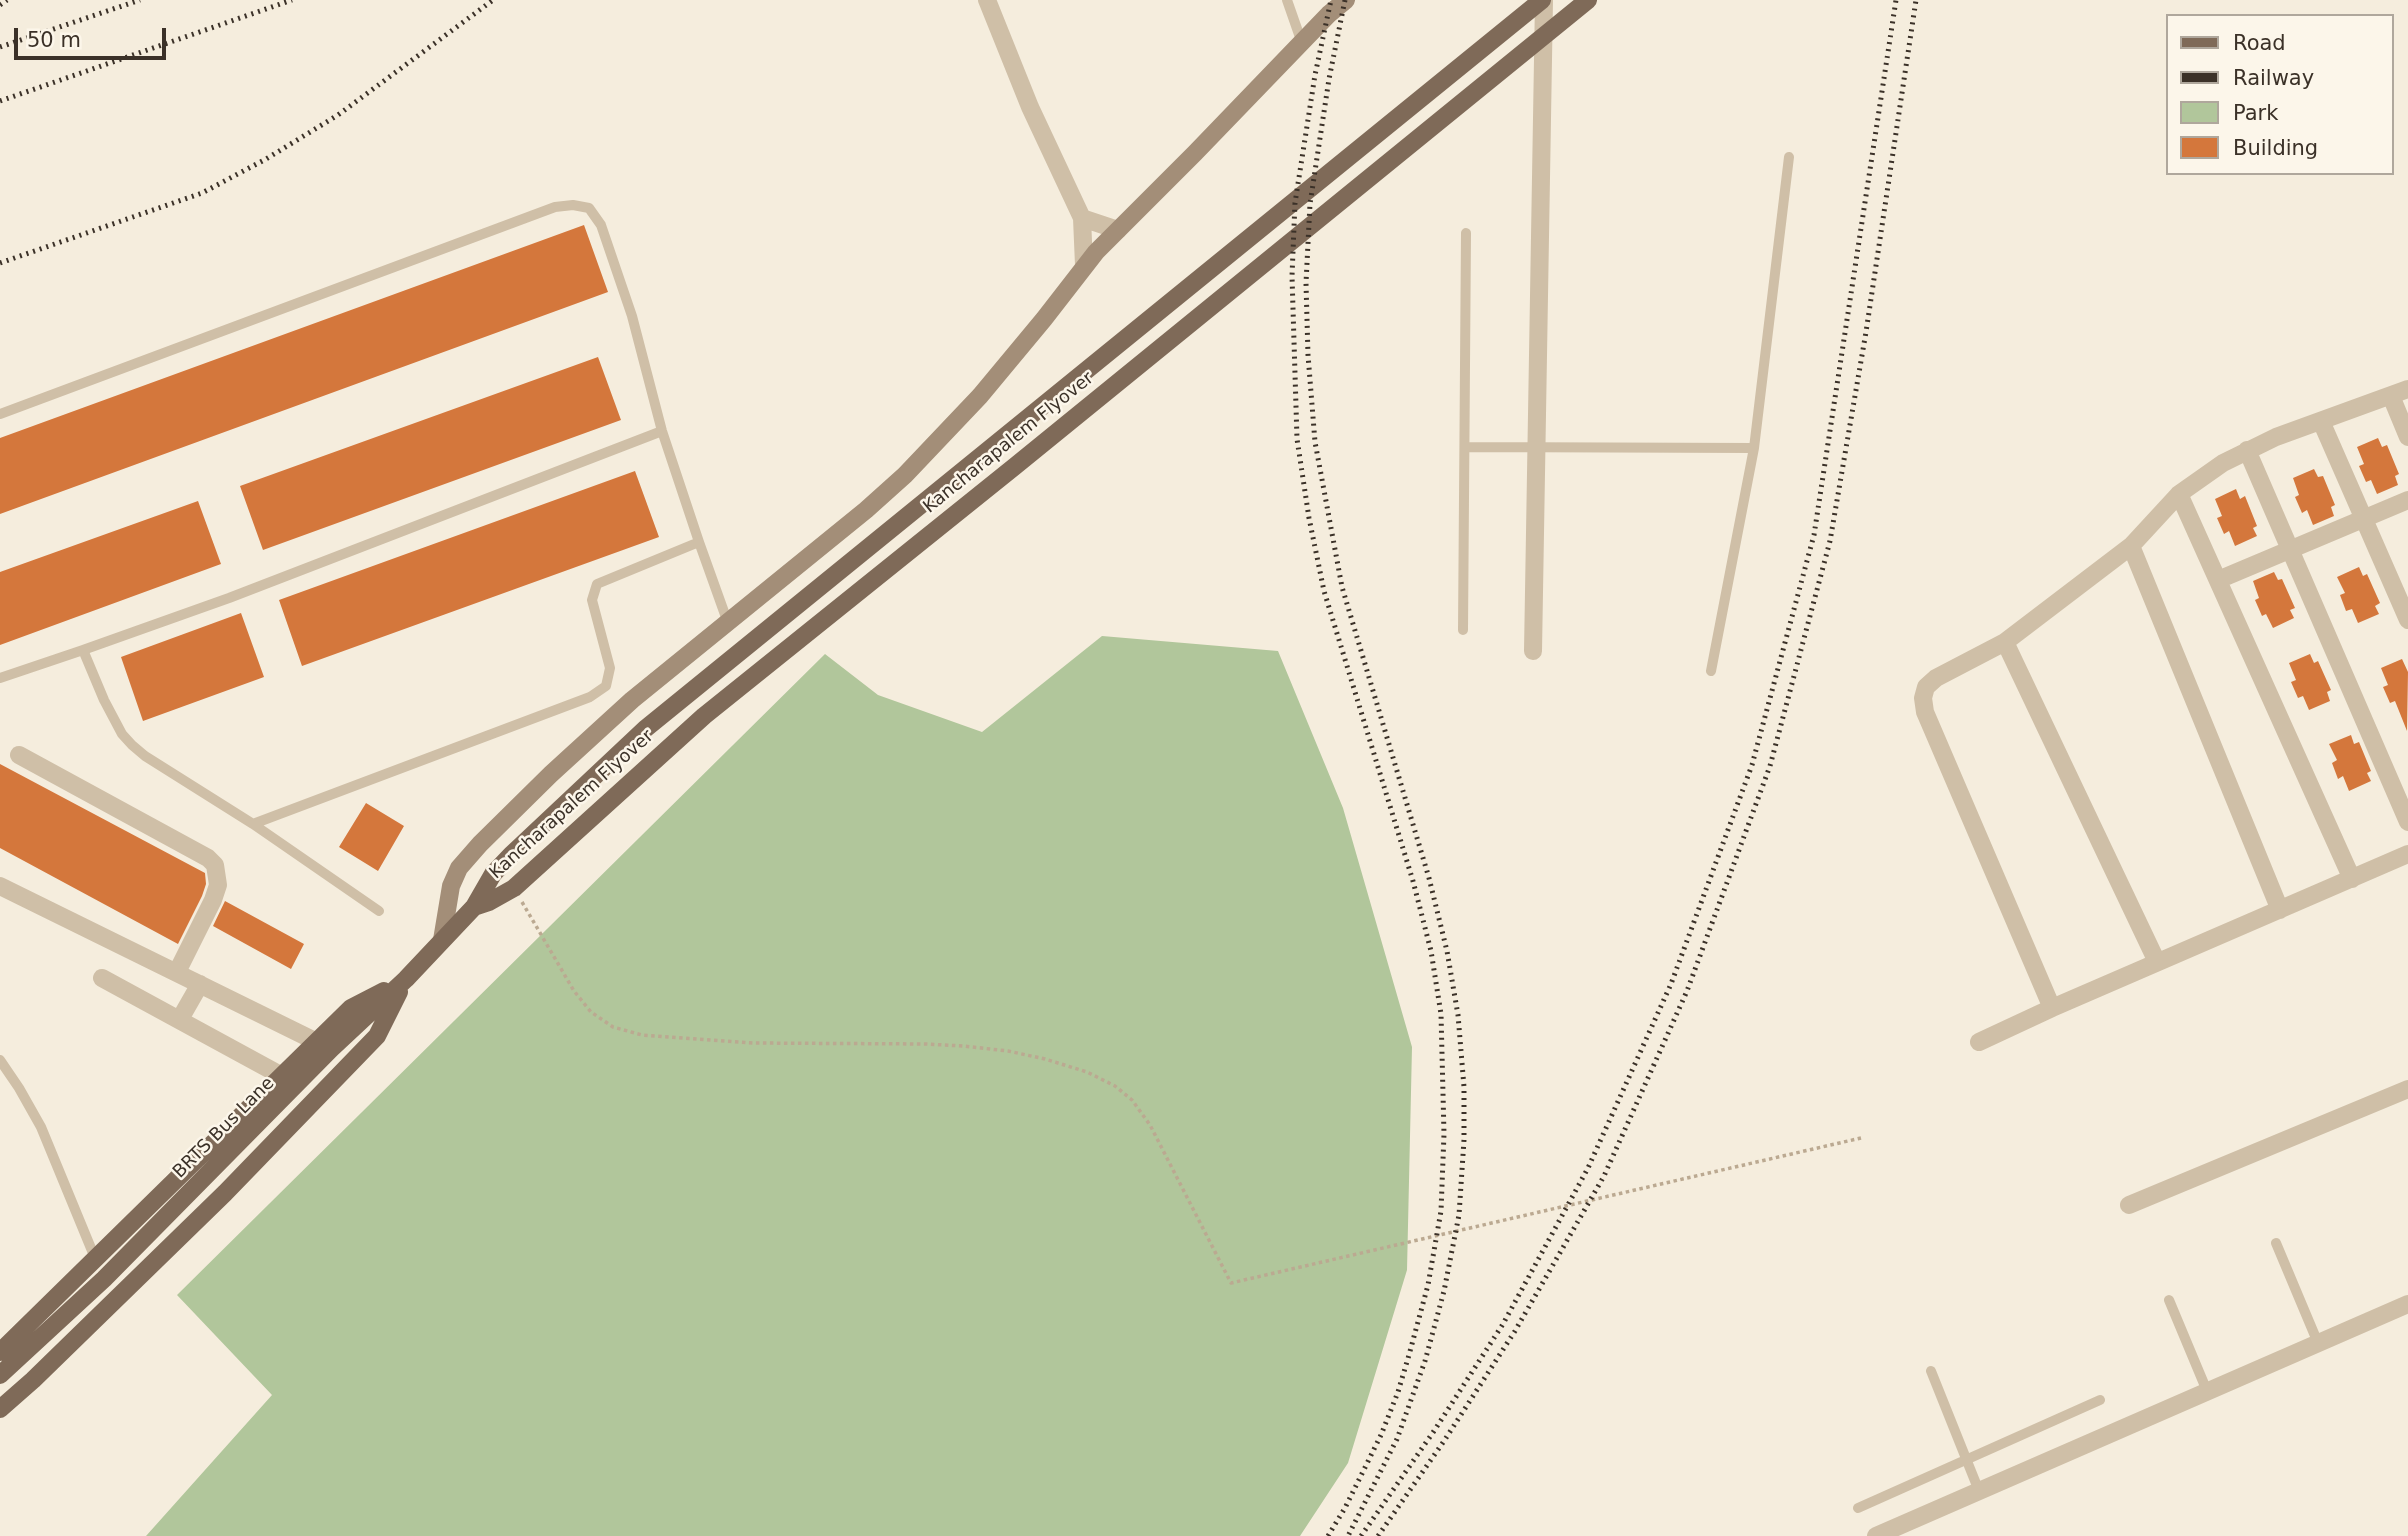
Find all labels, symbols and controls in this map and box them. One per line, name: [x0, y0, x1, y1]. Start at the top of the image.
scale bar: [18, 14, 170, 58]
legend: [2166, 14, 2394, 175]
text: 50 m: [27, 28, 81, 52]
text: Road: [2233, 31, 2286, 55]
text: Railway: [2233, 66, 2314, 90]
text: Park: [2233, 101, 2278, 125]
text: Building: [2233, 136, 2318, 160]
street label: Kancharapalem Flyover: [920, 368, 1098, 518]
street label: Kancharapalem Flyover: [486, 726, 658, 884]
street label: BRTS Bus Lane: [169, 1073, 279, 1183]

